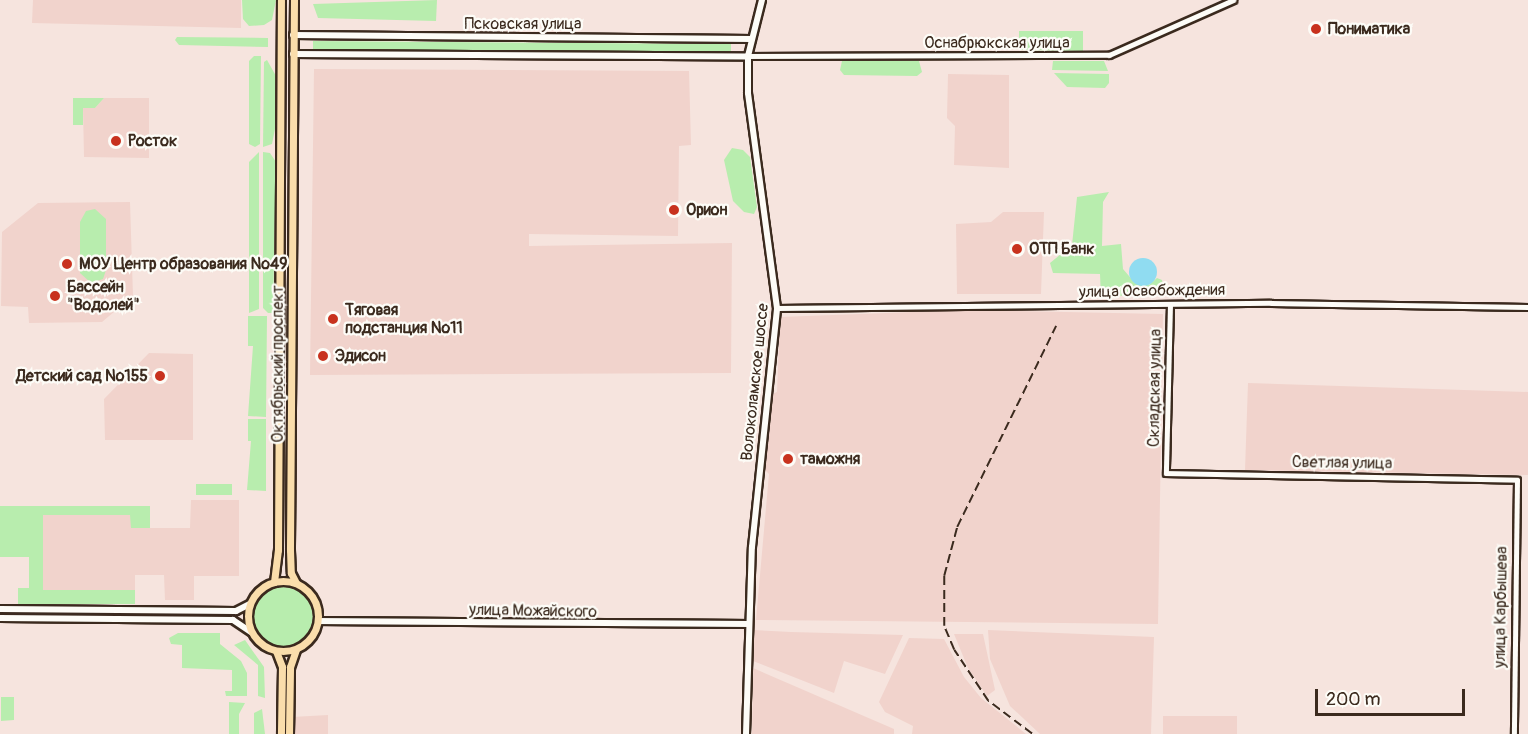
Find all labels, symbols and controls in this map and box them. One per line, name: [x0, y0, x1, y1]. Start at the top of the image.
street label: Псковская улица: [464, 14, 582, 34]
place label: Пониматика: [1328, 19, 1410, 39]
marker: Пониматика: [1309, 22, 1323, 36]
street label: Оснабрюкская улица: [924, 33, 1070, 53]
place label: Росток: [128, 131, 177, 151]
marker: Росток: [109, 134, 123, 148]
place label: Орион: [686, 200, 727, 220]
marker: Орион: [667, 203, 681, 217]
place label: ОТП Банк: [1029, 239, 1094, 259]
marker: ОТП Банк: [1010, 242, 1024, 256]
place label: МОУ Центр образования №49: [79, 254, 287, 274]
marker: МОУ Центр образования №49: [60, 257, 74, 271]
place label: Бассейн "Водолей": [67, 277, 140, 315]
street label: улица Освобождения: [1079, 280, 1225, 302]
street label: Октябрьский проспект: [268, 285, 288, 443]
marker: Бассейн "Водолей": [48, 289, 62, 303]
place label: Тяговая подстанция №11: [345, 300, 463, 338]
street label: Волоколамское шоссе: [737, 302, 773, 462]
marker: Тяговая подстанция №11: [326, 312, 340, 326]
street label: Складская улица: [1144, 329, 1166, 447]
place label: Эдисон: [335, 346, 386, 366]
marker: Эдисон: [316, 349, 330, 363]
place label: Детский сад №155: [16, 366, 148, 386]
marker: Детский сад №155: [153, 369, 167, 383]
place label: таможня: [800, 449, 860, 469]
marker: таможня: [781, 452, 795, 466]
street label: Светлая улица: [1292, 453, 1392, 473]
street label: улица Карбышева: [1490, 546, 1512, 668]
street label: улица Можайского: [469, 600, 597, 622]
scale bar: [1318, 677, 1468, 715]
text: 200 m: [1326, 688, 1381, 711]

